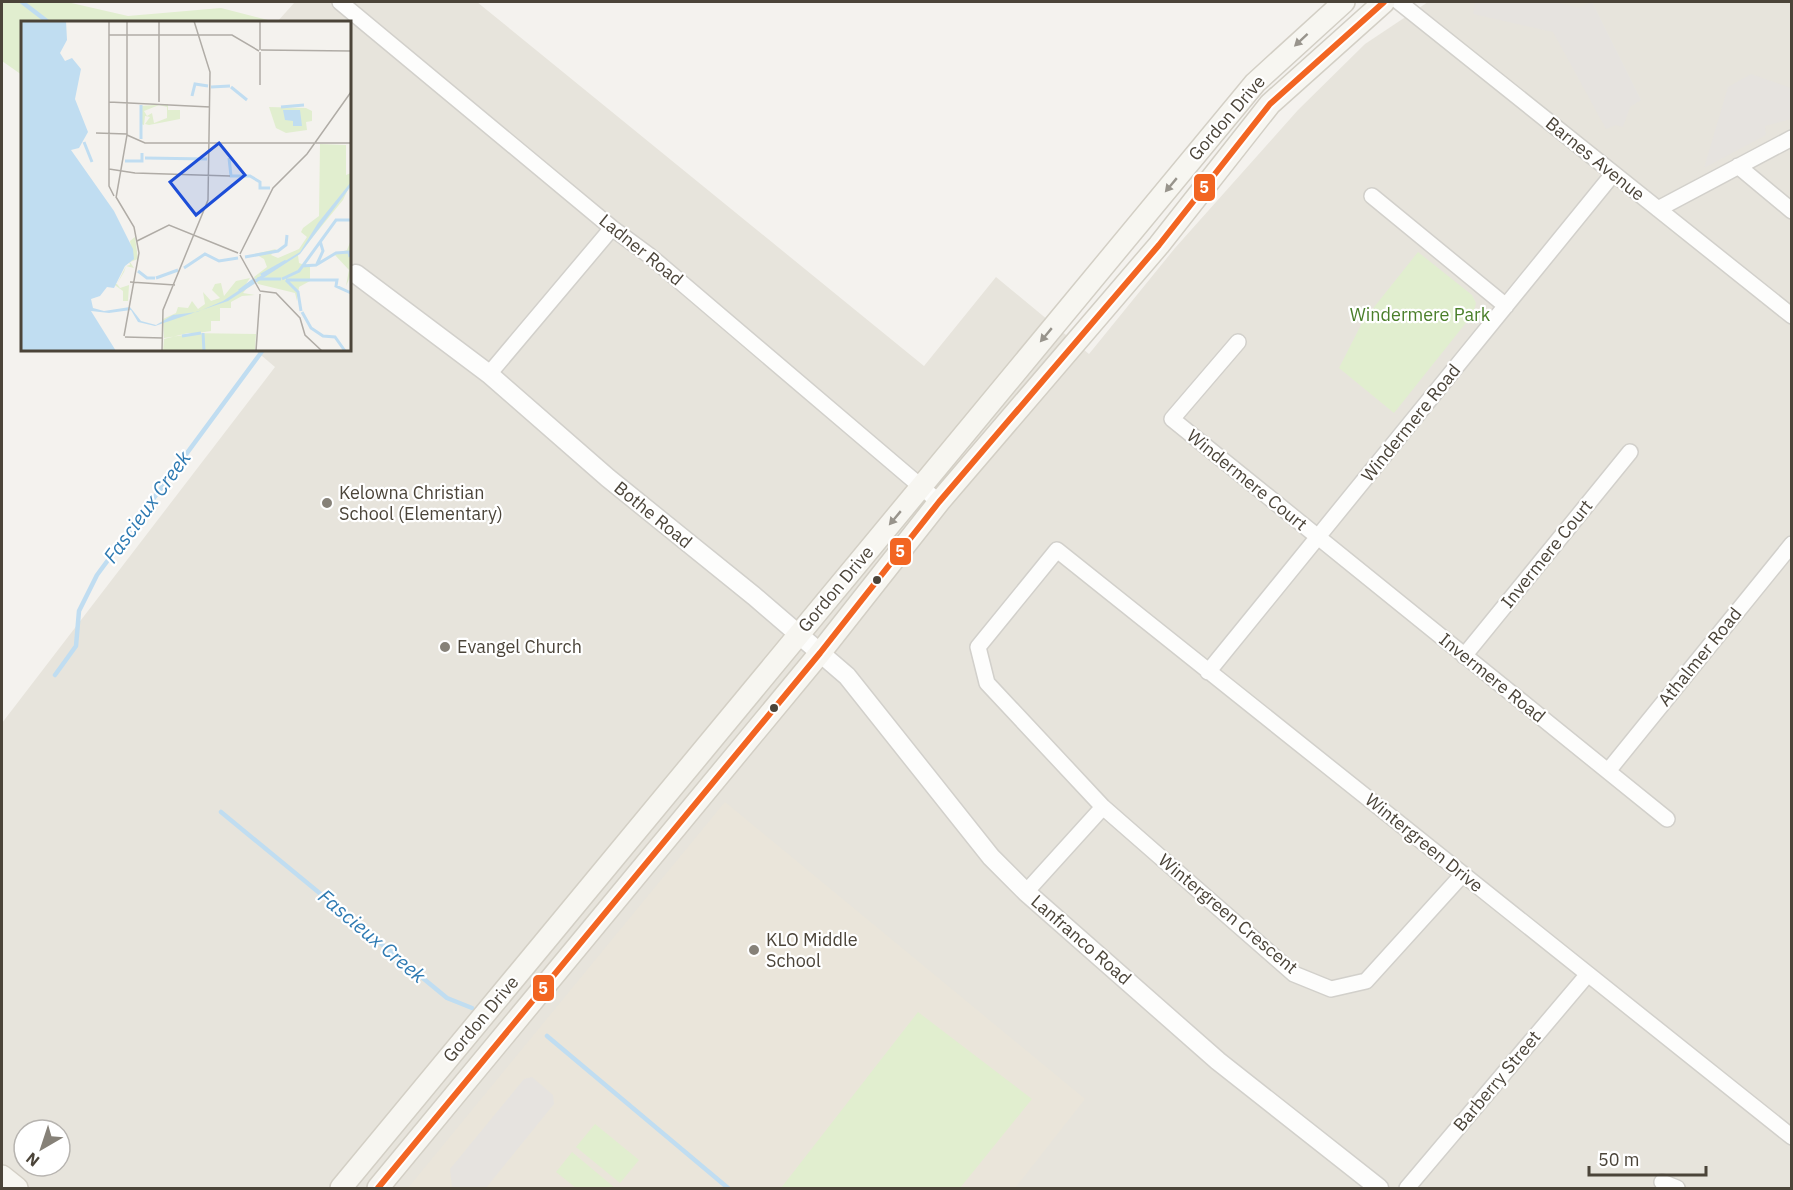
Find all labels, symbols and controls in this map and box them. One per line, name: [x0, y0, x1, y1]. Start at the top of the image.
inset map: [21, 21, 351, 351]
one-way arrow: [1293, 33, 1308, 47]
street label: Gordon Drive: [1183, 70, 1270, 165]
street label: Barnes Avenue: [1541, 112, 1650, 206]
line badge: 5: [1193, 173, 1216, 202]
one-way arrow: [1164, 177, 1177, 193]
text: 5: [1199, 177, 1209, 197]
street label: Ladner Road: [595, 209, 688, 290]
park label: Windermere Park: [1350, 303, 1491, 326]
one-way arrow: [1040, 327, 1053, 342]
street label: Windermere Road: [1356, 359, 1465, 486]
street label: Windermere Court: [1182, 424, 1312, 535]
water label: Fascieux Creek: [97, 445, 197, 568]
street label: Bothe Road: [610, 476, 697, 553]
place label: Kelowna Christian School (Elementary): [339, 481, 503, 525]
street label: Invermere Court: [1496, 495, 1597, 613]
marker: Kelowna Christian School (Elementary): [320, 496, 334, 510]
one-way arrow: [888, 510, 901, 526]
line badge: 5: [889, 537, 912, 566]
street label: Gordon Drive: [793, 541, 879, 637]
text: 5: [895, 541, 905, 561]
unlabelled marker: [871, 574, 883, 586]
street label: Athalmer Road: [1653, 603, 1746, 711]
street label: Invermere Road: [1435, 628, 1550, 727]
place label: Evangel Church: [457, 635, 582, 658]
marker: Evangel Church: [438, 640, 452, 654]
unlabelled marker: [768, 702, 780, 714]
street label: Wintergreen Drive: [1361, 788, 1488, 897]
street label: Wintergreen Crescent: [1154, 849, 1303, 979]
water label: Fascieux Creek: [313, 883, 432, 989]
street label: Lanfranco Road: [1026, 890, 1136, 990]
place label: KLO Middle School: [766, 928, 858, 972]
marker: KLO Middle School: [747, 943, 761, 957]
street label: Gordon Drive: [438, 971, 524, 1067]
line badge: 5: [532, 974, 555, 1002]
text: 5: [538, 978, 548, 998]
street label: Barberry Street: [1448, 1026, 1545, 1136]
north arrow: [12, 1118, 72, 1178]
scale bar: [1589, 1139, 1706, 1177]
text: N: [22, 1148, 43, 1171]
text: 50 m: [1598, 1148, 1640, 1171]

